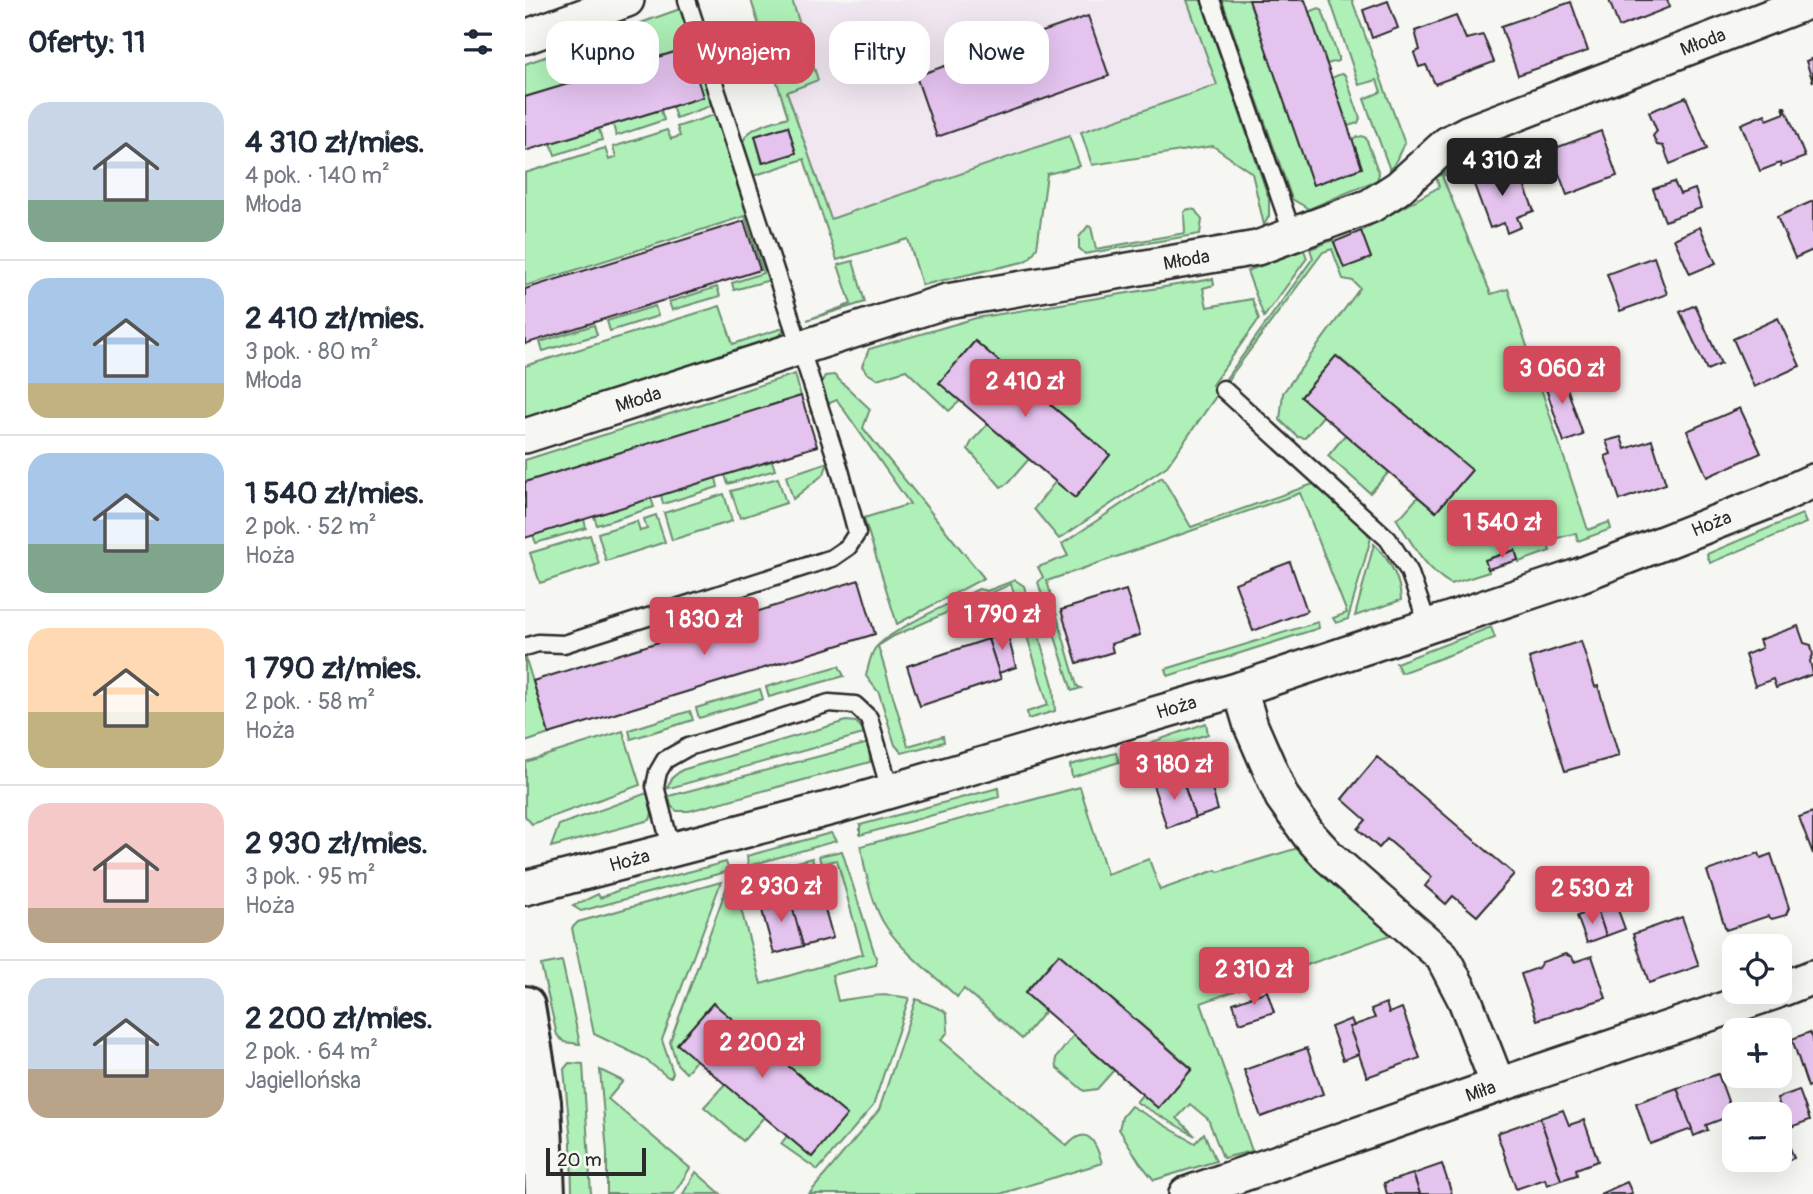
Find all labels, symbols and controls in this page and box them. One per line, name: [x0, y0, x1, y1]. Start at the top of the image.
chip: Kupno: [546, 21, 659, 84]
chip: Wynajem: [673, 21, 815, 84]
chip: Filtry: [829, 21, 930, 84]
chip: Nowe: [944, 21, 1049, 84]
icon: filters: [459, 23, 497, 61]
street label: Młoda: [1677, 23, 1729, 62]
text: Oferty: 11: [28, 24, 146, 61]
text: 4 310 zł/mies.: [245, 124, 425, 161]
icon: home: [84, 130, 168, 214]
pin: 4 310 zł: [1430, 138, 1574, 198]
text: 4 310 zł: [1463, 146, 1541, 175]
text: 4 pok. · 140 m²: [245, 161, 390, 190]
text: Młoda: [245, 190, 302, 219]
street label: Młoda: [1161, 244, 1212, 276]
text: 2 410 zł/mies.: [245, 300, 425, 337]
icon: home: [84, 306, 168, 390]
text: 3 pok. · 80 m²: [245, 337, 379, 366]
pin: 3 060 zł: [1490, 346, 1634, 406]
text: 3 060 zł: [1519, 354, 1605, 383]
pin: 2 410 zł: [953, 360, 1097, 419]
text: Młoda: [245, 366, 302, 395]
text: 2 410 zł: [986, 367, 1064, 396]
street label: Młoda: [612, 381, 664, 418]
text: 1 540 zł/mies.: [245, 475, 424, 512]
icon: home: [84, 481, 168, 565]
pin: 1 540 zł: [1430, 500, 1574, 560]
street label: Hoża: [1688, 505, 1735, 542]
text: 1 540 zł: [1463, 508, 1541, 537]
text: 2 pok. · 52 m²: [245, 512, 377, 541]
text: Hoża: [245, 541, 295, 570]
pin: 1 790 zł: [930, 592, 1074, 652]
pin: 1 830 zł: [632, 598, 776, 657]
text: 1 790 zł: [964, 600, 1040, 629]
text: 1 830 zł: [666, 605, 742, 634]
text: 1 790 zł/mies.: [245, 650, 422, 687]
icon: home: [84, 656, 168, 740]
text: 2 pok. · 58 m²: [245, 687, 375, 716]
street label: Hoża: [1153, 690, 1200, 725]
text: Hoża: [245, 716, 295, 745]
pin: 3 180 zł: [1102, 742, 1246, 802]
text: 3 180 zł: [1136, 750, 1212, 779]
text: 2 930 zł/mies.: [245, 825, 428, 862]
icon: home: [84, 831, 168, 915]
street label: Hoża: [607, 844, 653, 877]
text: 3 pok. · 95 m²: [245, 862, 376, 891]
pin: 2 930 zł: [709, 864, 853, 924]
pin: 2 530 zł: [1520, 866, 1664, 926]
text: 2 930 zł: [741, 872, 821, 901]
text: 2 530 zł: [1551, 874, 1633, 903]
text: Hoża: [245, 891, 295, 920]
map controls: [1722, 934, 1792, 1172]
button: locate: [1722, 934, 1792, 1004]
pin: 2 310 zł: [1182, 948, 1326, 1007]
text: 2 310 zł: [1215, 955, 1293, 984]
text: 2 200 zł/mies.: [245, 1000, 433, 1037]
icon: home: [84, 1006, 168, 1090]
button: +: [1722, 1018, 1792, 1088]
pin: 2 200 zł: [690, 1020, 834, 1080]
text: 2 200 zł: [720, 1028, 804, 1057]
text: 2 pok. · 64 m²: [245, 1037, 378, 1066]
text: Jagiellońska: [245, 1066, 361, 1095]
street label: Miła: [1462, 1075, 1499, 1108]
button: −: [1722, 1102, 1792, 1172]
scale bar: [546, 1145, 646, 1177]
text: 20 m: [557, 1148, 602, 1172]

